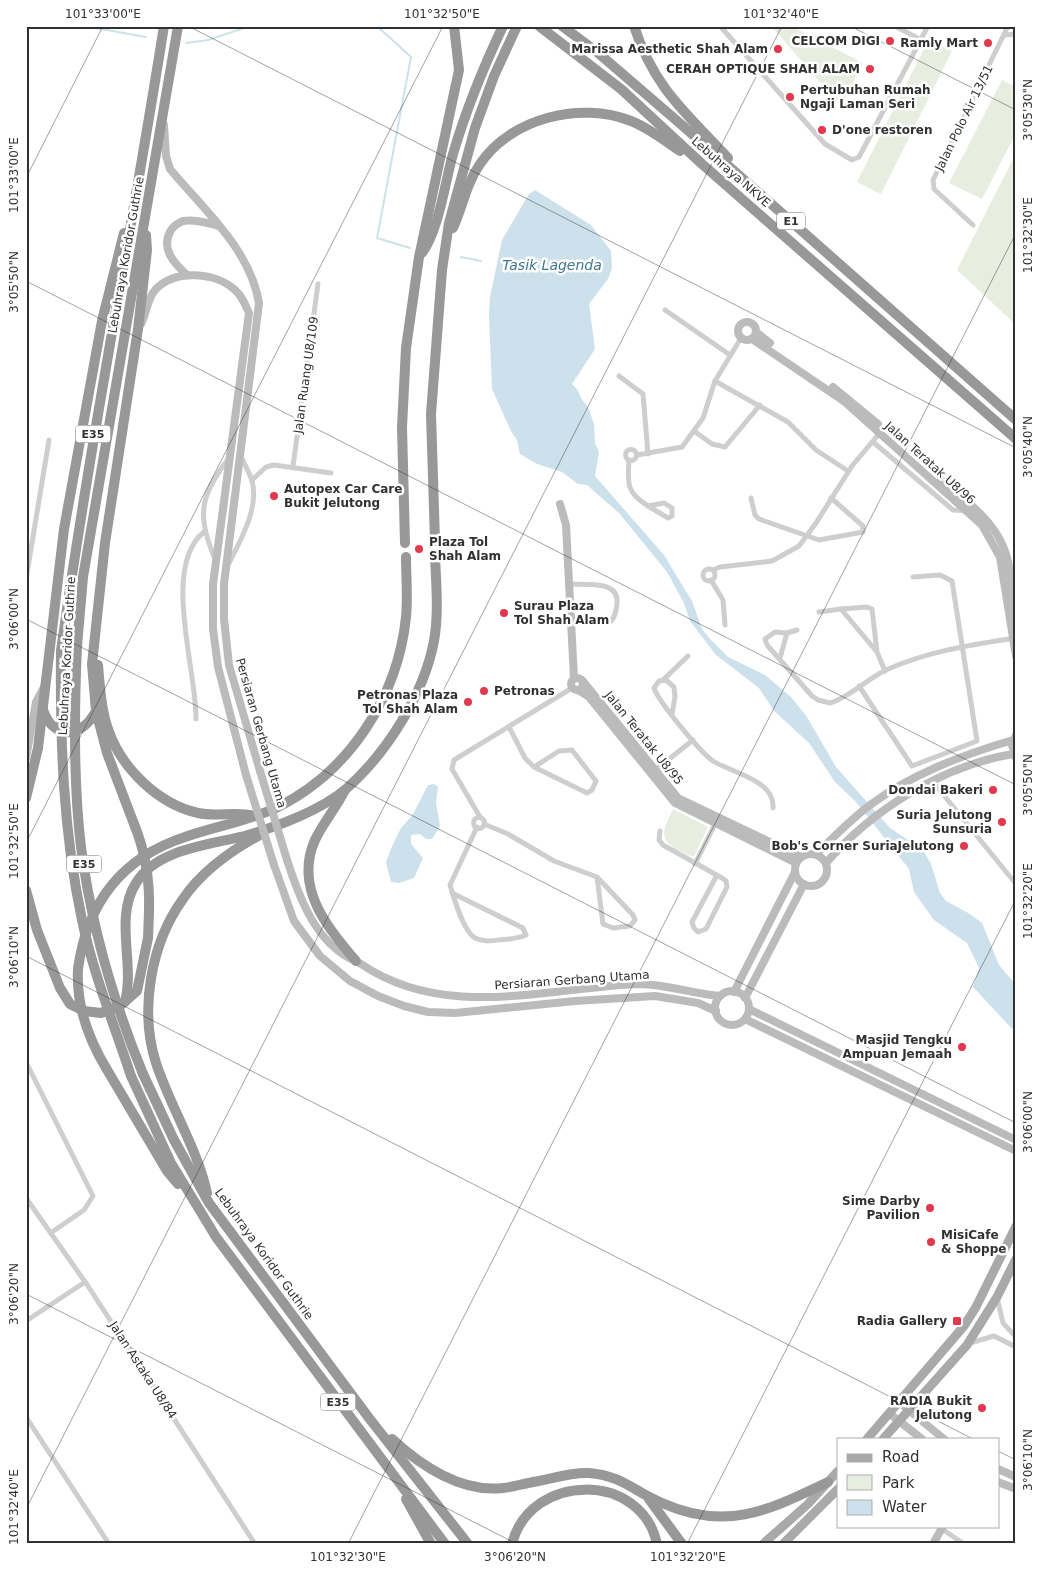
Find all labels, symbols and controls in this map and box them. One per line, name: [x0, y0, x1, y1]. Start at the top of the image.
text: 101°33'00"E: [65, 7, 141, 21]
text: 101°32'50"E: [404, 7, 480, 21]
text: 101°32'40"E: [743, 7, 819, 21]
place label: CELCOM DIGI: [791, 34, 880, 48]
marker: CELCOM DIGI: [884, 35, 896, 47]
place label: Ramly Mart: [900, 36, 978, 50]
marker: Ramly Mart: [982, 37, 994, 49]
place label: Marissa Aesthetic Shah Alam: [571, 42, 768, 56]
marker: Marissa Aesthetic Shah Alam: [772, 43, 784, 55]
place label: CERAH OPTIQUE SHAH ALAM: [666, 62, 860, 76]
marker: CERAH OPTIQUE SHAH ALAM: [864, 63, 876, 75]
street label: Jalan Polo Air 13/51: [932, 63, 996, 174]
text: 3°05'30"N: [1021, 79, 1035, 141]
place label: Pertubuhan Rumah Ngaji Laman Seri: [800, 83, 931, 111]
marker: Pertubuhan Rumah Ngaji Laman Seri: [784, 91, 796, 103]
place label: D'one restoren: [832, 123, 933, 137]
marker: D'one restoren: [816, 124, 828, 136]
street label: Lebuhraya NKVE: [689, 134, 773, 210]
text: 101°33'00"E: [7, 137, 21, 213]
street label: Lebuhraya Koridor Guthrie: [105, 176, 147, 334]
text: 101°32'30"E: [1021, 197, 1035, 273]
road number: E1: [777, 212, 805, 230]
text: 3°05'50"N: [7, 251, 21, 313]
water label: Tasik Lagenda: [502, 257, 602, 273]
street label: Jalan Ruang U8/109: [291, 316, 321, 435]
text: 3°05'40"N: [1021, 416, 1035, 478]
street label: Jalan Teratak U8/96: [881, 418, 978, 507]
road number: E35: [76, 426, 110, 442]
place label: Autopex Car Care Bukit Jelutong: [284, 482, 402, 510]
marker: Autopex Car Care Bukit Jelutong: [268, 490, 280, 502]
place label: Plaza Tol Shah Alam: [429, 535, 501, 563]
marker: Plaza Tol Shah Alam: [413, 543, 425, 555]
street label: Lebuhraya Koridor Guthrie: [56, 576, 78, 736]
text: 3°06'00"N: [7, 588, 21, 650]
place label: Surau Plaza Tol Shah Alam: [514, 599, 609, 627]
marker: Surau Plaza Tol Shah Alam: [498, 607, 510, 619]
street label: Persiaran Gerbang Utama: [233, 656, 289, 810]
place label: Petronas: [494, 684, 555, 698]
marker: Petronas: [478, 685, 490, 697]
place label: Petronas Plaza Tol Shah Alam: [357, 688, 458, 716]
street label: Jalan Teratak U8/95: [601, 688, 686, 788]
marker: Petronas Plaza Tol Shah Alam: [462, 696, 474, 708]
text: 3°05'50"N: [1021, 754, 1035, 816]
place label: Dondai Bakeri: [888, 783, 983, 797]
marker: Dondai Bakeri: [987, 784, 999, 796]
text: 101°32'50"E: [7, 803, 21, 879]
place label: Suria Jelutong Sunsuria: [896, 808, 992, 836]
marker: Suria Jelutong Sunsuria: [996, 816, 1008, 828]
place label: Bob's Corner SuriaJelutong: [772, 839, 954, 853]
marker: Bob's Corner SuriaJelutong: [958, 840, 970, 852]
road number: E35: [66, 856, 102, 872]
text: 101°32'20"E: [1021, 863, 1035, 939]
text: 3°06'10"N: [7, 926, 21, 988]
street label: Persiaran Gerbang Utama: [494, 968, 650, 992]
place label: Masjid Tengku Ampuan Jemaah: [842, 1033, 952, 1061]
marker: Masjid Tengku Ampuan Jemaah: [956, 1041, 968, 1053]
text: 3°06'00"N: [1021, 1091, 1035, 1153]
street label: Lebuhraya Koridor Guthrie: [212, 1186, 316, 1322]
place label: Sime Darby Pavilion: [842, 1194, 920, 1222]
marker: Sime Darby Pavilion: [924, 1202, 936, 1214]
place label: MisiCafe & Shoppe: [941, 1228, 1006, 1256]
marker: MisiCafe & Shoppe: [925, 1236, 937, 1248]
text: 3°06'20"N: [7, 1263, 21, 1325]
place label: Radia Gallery: [857, 1314, 947, 1328]
marker: Radia Gallery: [951, 1315, 963, 1327]
street label: Jalan Astaka U8/84: [106, 1318, 180, 1421]
road number: E35: [320, 1394, 356, 1410]
place label: RADIA Bukit Jelutong: [890, 1394, 972, 1422]
marker: RADIA Bukit Jelutong: [976, 1402, 988, 1414]
text: 3°06'10"N: [1021, 1429, 1035, 1491]
legend: [837, 1438, 1000, 1528]
text: Road: [882, 1448, 920, 1466]
text: 101°32'40"E: [7, 1469, 21, 1545]
text: Park: [882, 1474, 915, 1492]
text: Water: [882, 1498, 927, 1516]
text: 101°32'30"E: [310, 1550, 386, 1564]
text: 3°06'20"N: [484, 1550, 546, 1564]
text: 101°32'20"E: [650, 1550, 726, 1564]

